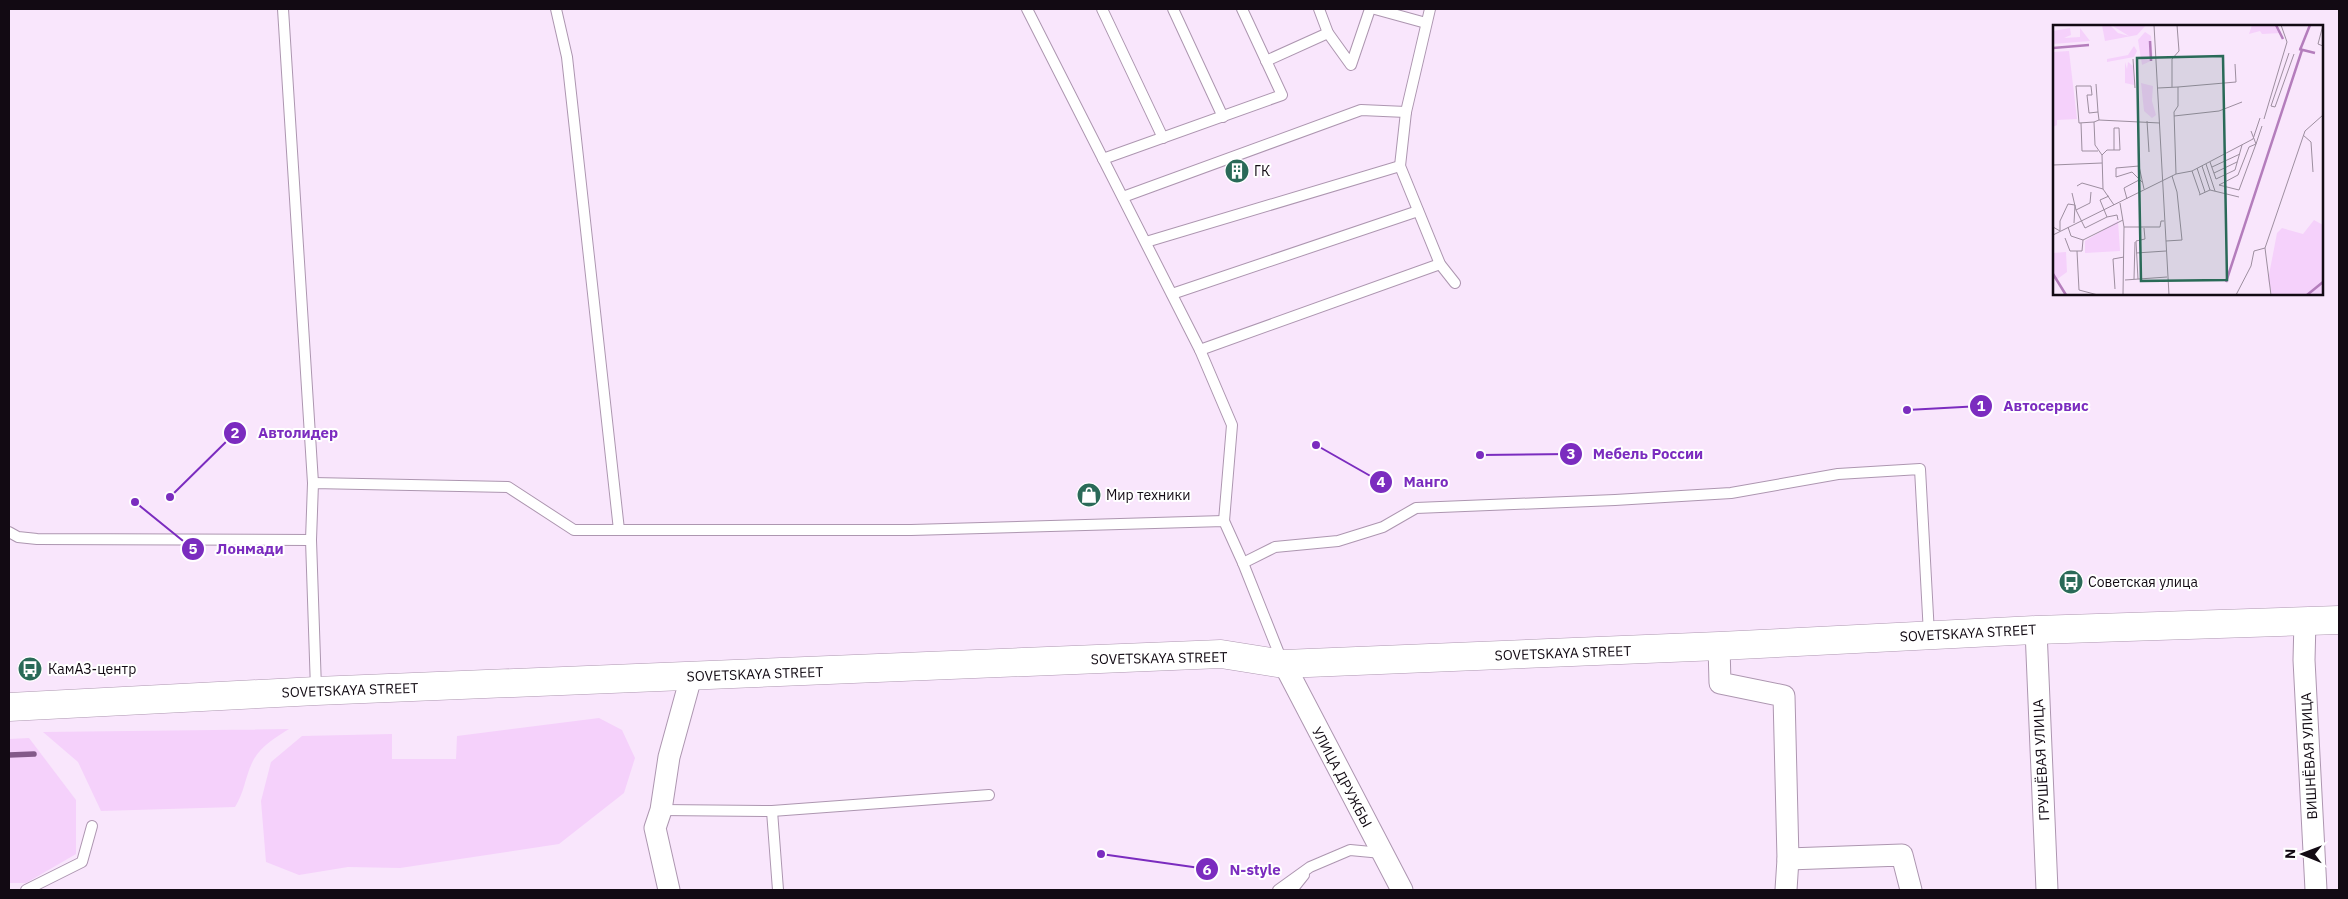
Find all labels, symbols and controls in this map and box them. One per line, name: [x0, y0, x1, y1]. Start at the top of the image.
inset map: [2053, 25, 2323, 295]
building icon: ГК: [1224, 158, 1250, 184]
place label: ГК: [1254, 162, 1270, 180]
callout: Автосервис: [1969, 391, 2099, 421]
text: 1: [1976, 396, 1986, 415]
text: Автосервис: [2003, 396, 2089, 415]
callout: Автолидер: [223, 418, 348, 448]
text: 2: [230, 423, 240, 442]
text: Автолидер: [258, 423, 338, 442]
callout: Мебель России: [1558, 439, 1714, 469]
text: 3: [1566, 444, 1576, 463]
text: Мебель России: [1593, 444, 1703, 463]
callout: Манго: [1368, 467, 1458, 497]
text: 4: [1376, 472, 1386, 491]
text: Манго: [1403, 472, 1449, 491]
shop icon: Мир техники: [1076, 482, 1102, 508]
place label: Мир техники: [1106, 486, 1190, 504]
callout: Лонмади: [181, 534, 293, 564]
text: 5: [188, 539, 198, 558]
text: Лонмади: [216, 539, 284, 558]
bus stop icon: Советская улица: [2058, 569, 2084, 595]
place label: Советская улица: [2088, 573, 2198, 591]
street label: SOVETSKAYA STREET: [1899, 620, 2037, 646]
street label: SOVETSKAYA STREET: [1494, 642, 1632, 664]
street label: SOVETSKAYA STREET: [1091, 648, 1227, 668]
bus stop icon: КамАЗ-центр: [17, 656, 43, 682]
place label: КамАЗ-центр: [48, 660, 136, 678]
street label: SOVETSKAYA STREET: [686, 663, 824, 685]
street label: SOVETSKAYA STREET: [281, 679, 419, 701]
street label: ВИШНЁВАЯ УЛИЦА: [2297, 692, 2321, 820]
street label: ГРУШЁВАЯ УЛИЦА: [2029, 699, 2053, 821]
street label: УЛИЦА ДРУЖБЫ: [1308, 724, 1376, 830]
north arrow: [2278, 829, 2328, 879]
text: N: [2281, 849, 2299, 859]
callout: N-style: [1195, 854, 1291, 884]
text: 6: [1202, 860, 1212, 879]
text: N-style: [1229, 860, 1281, 879]

